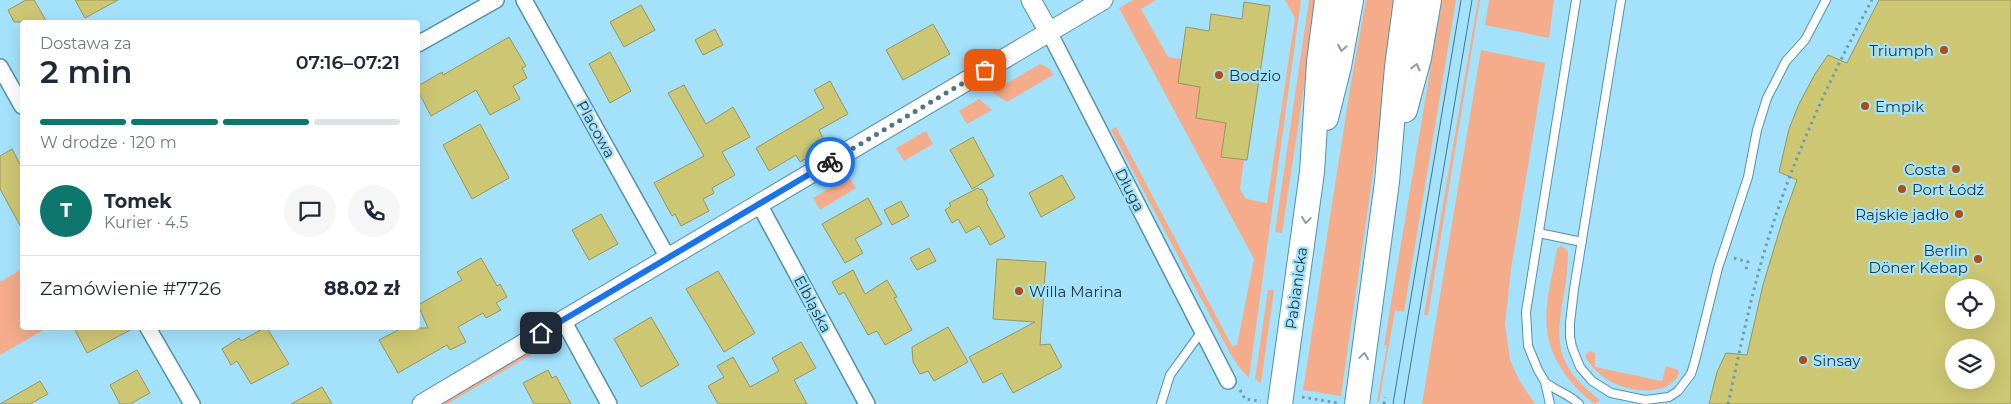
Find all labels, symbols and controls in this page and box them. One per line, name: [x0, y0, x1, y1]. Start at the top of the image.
text: Dostawa za: [40, 34, 132, 53]
place label: Triumph: [1869, 41, 1934, 60]
one-way arrow: [1338, 44, 1348, 52]
marker: Triumph: [1938, 44, 1950, 56]
pin: [964, 49, 1006, 91]
text: 07:16–07:21: [296, 51, 400, 74]
text: 2 min: [40, 52, 132, 91]
icon: bag: [971, 56, 999, 84]
one-way arrow: [1410, 62, 1421, 71]
place label: Bodzio: [1229, 66, 1281, 85]
marker: Bodzio: [1213, 69, 1225, 81]
street label: Placowa: [572, 97, 620, 161]
place label: Empik: [1875, 97, 1924, 116]
marker: Empik: [1859, 100, 1871, 112]
text: W drodze · 120 m: [40, 133, 177, 152]
courier: [805, 137, 855, 187]
icon: bike: [816, 148, 844, 176]
place label: Costa: [1904, 160, 1946, 179]
marker: Costa: [1950, 163, 1962, 175]
street label: Długa: [1111, 165, 1149, 215]
place label: Port Łódź: [1912, 180, 1985, 199]
marker: Port Łódź: [1896, 183, 1908, 195]
button: chat: [284, 185, 336, 237]
button: phone: [348, 185, 400, 237]
text: Tomek: [104, 190, 172, 213]
text: T: [60, 199, 72, 222]
place label: Rajskie jadło: [1855, 205, 1949, 224]
marker: Rajskie jadło: [1953, 208, 1965, 220]
text: Kurier · 4.5: [104, 213, 188, 232]
one-way arrow: [1301, 216, 1311, 225]
place label: Berlin Döner Kebap: [1869, 241, 1968, 277]
street label: Pabianicka: [1281, 246, 1311, 330]
marker: Berlin Döner Kebap: [1972, 253, 1984, 265]
street label: Elbląska: [790, 272, 836, 336]
text: Zamówienie #7726: [40, 277, 221, 300]
text: 88.02 zł: [324, 277, 400, 300]
map controls: [1945, 279, 1995, 389]
button: locate: [1945, 279, 1995, 329]
place label: Willa Marina: [1029, 282, 1122, 301]
marker: Willa Marina: [1013, 285, 1025, 297]
pin: [520, 312, 562, 354]
icon: home: [527, 319, 555, 347]
button: layers: [1945, 339, 1995, 389]
one-way arrow: [1358, 351, 1369, 359]
place label: Sinsay: [1813, 351, 1861, 370]
marker: Sinsay: [1797, 354, 1809, 366]

